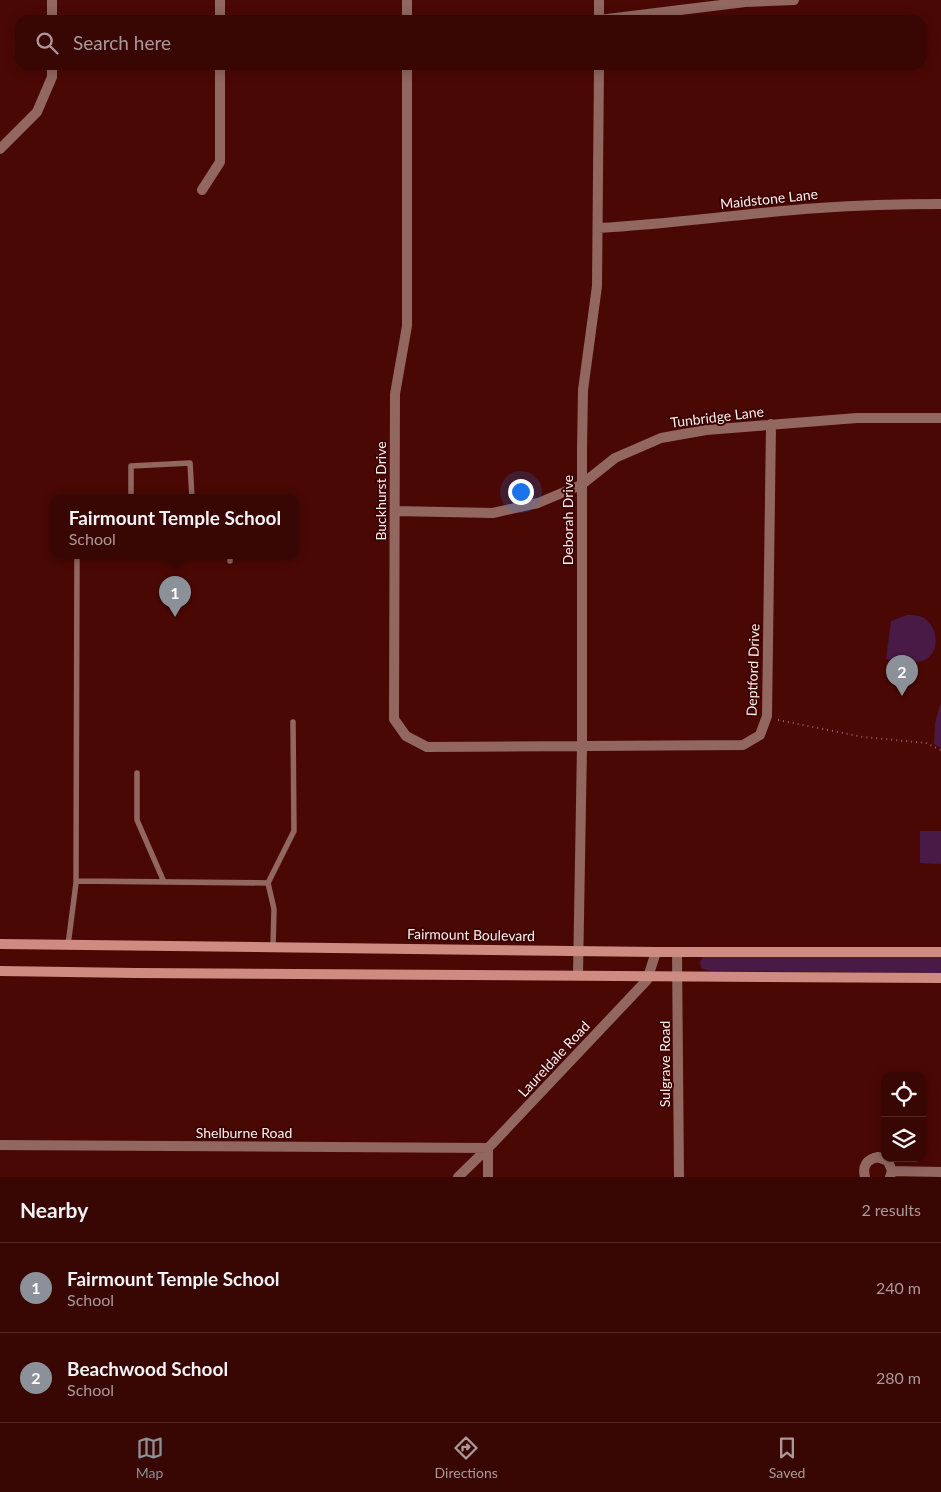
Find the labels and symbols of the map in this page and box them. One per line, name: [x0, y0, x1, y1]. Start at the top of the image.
street label: Maidstone Lane: [719, 185, 819, 212]
street label: Tunbridge Lane: [669, 402, 765, 431]
street label: Buckhurst Drive: [372, 441, 389, 541]
street label: Deborah Drive: [559, 475, 576, 565]
your location: [508, 479, 534, 505]
pin: 1: [159, 576, 191, 617]
street label: Deptford Drive: [742, 623, 763, 717]
pin: 2: [886, 655, 918, 696]
street label: Fairmount Boulevard: [407, 925, 535, 944]
street label: Laureldale Road: [514, 1017, 593, 1100]
street label: Sulgrave Road: [656, 1021, 673, 1107]
street label: Shelburne Road: [196, 1124, 292, 1141]

